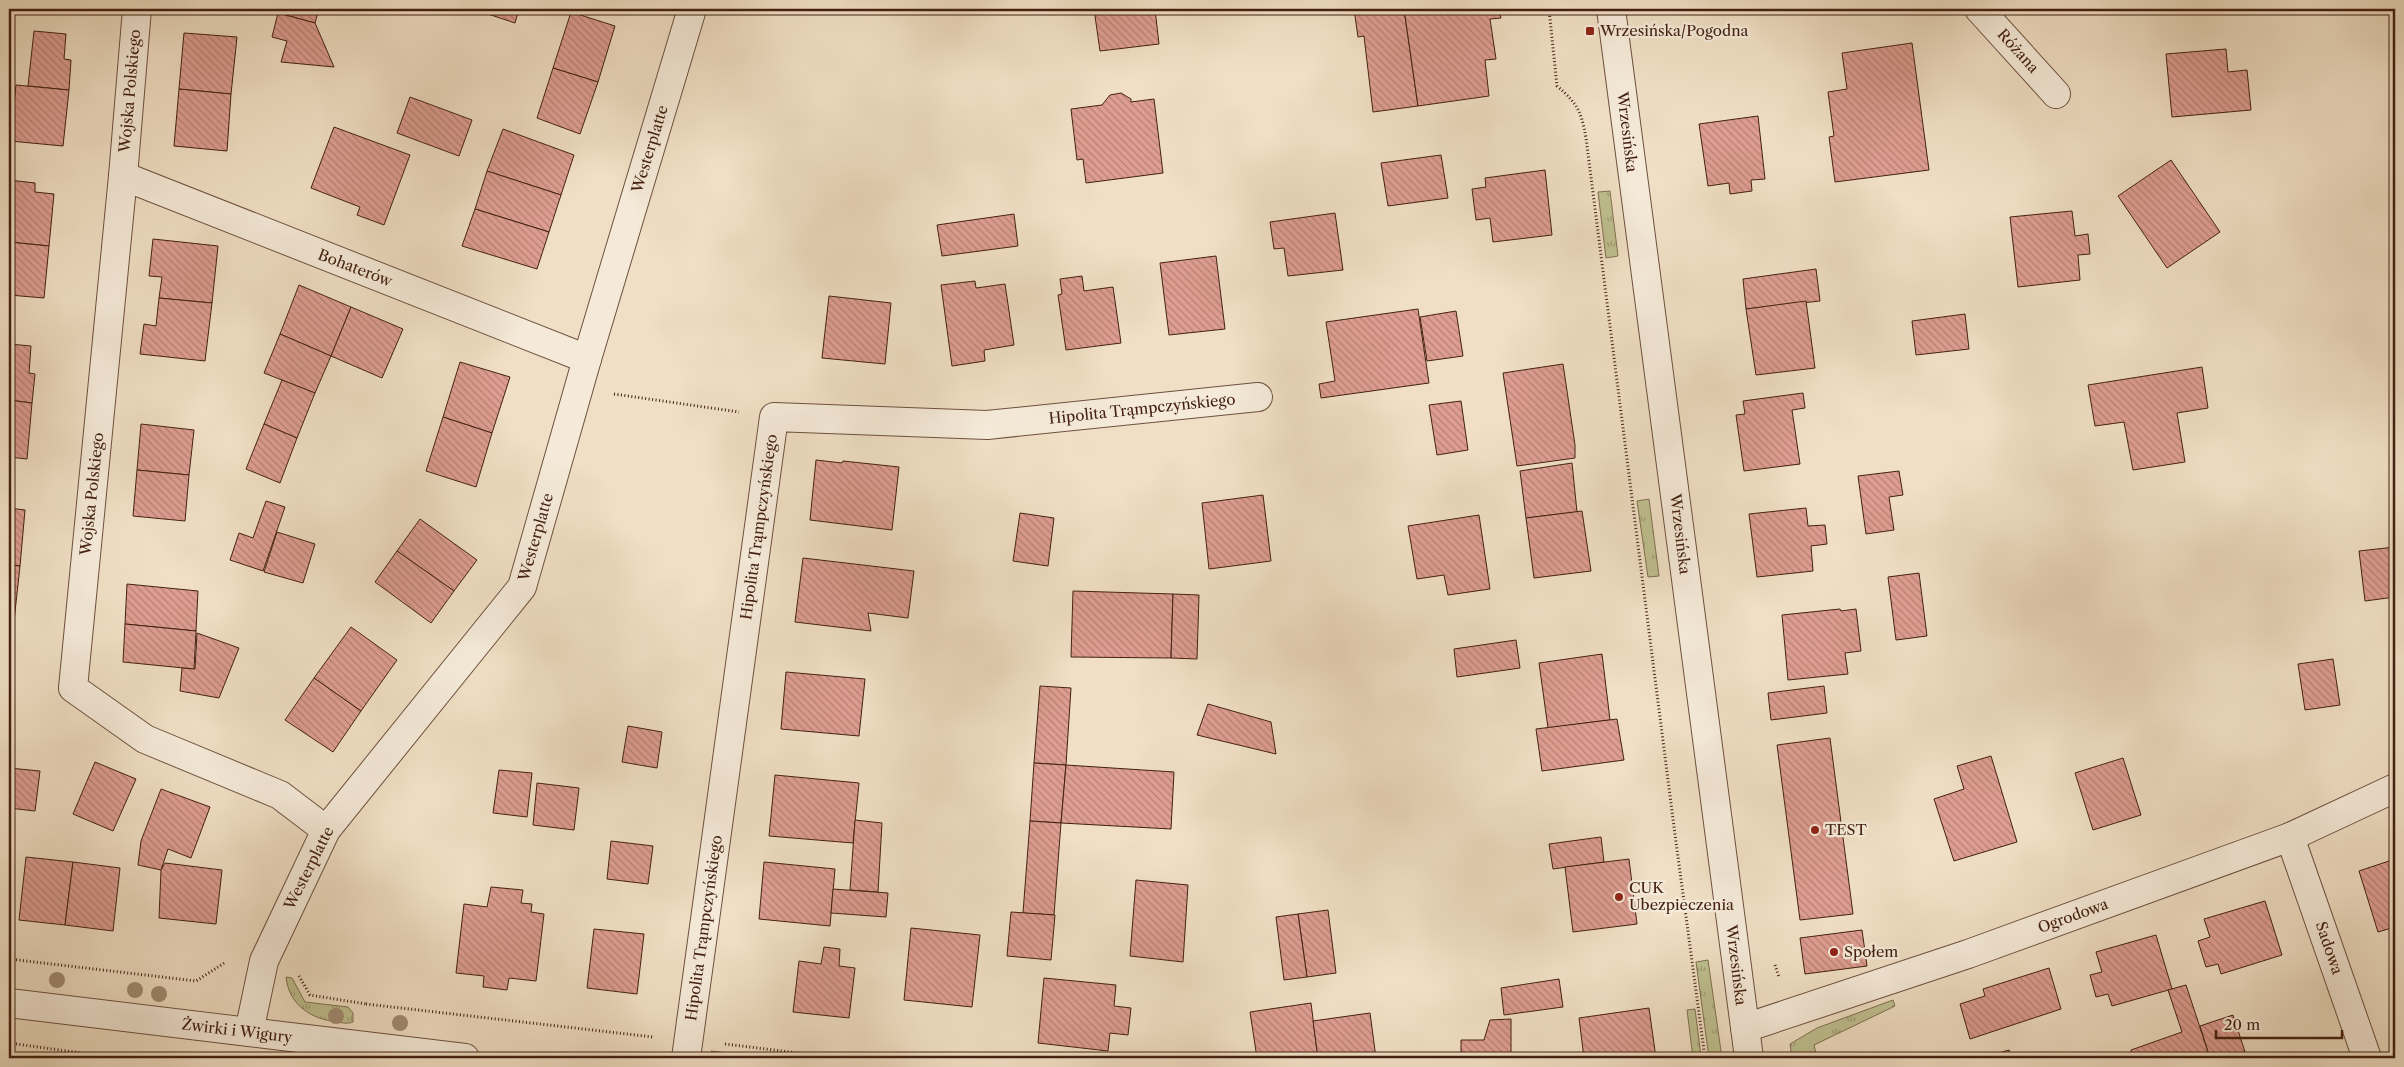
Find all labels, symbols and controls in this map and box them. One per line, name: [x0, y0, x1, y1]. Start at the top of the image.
place label: Wrzesińska/Pogodna: [1599, 21, 1749, 40]
marker: Wrzesińska/Pogodna: [1584, 25, 1596, 37]
street label: Różana: [1994, 25, 2043, 77]
street label: Wojska Polskiego: [115, 29, 144, 154]
street label: Wrzesińska: [1613, 90, 1642, 173]
street label: Westerplatte: [627, 103, 672, 196]
street label: Bohaterów: [315, 245, 396, 291]
street label: Hipolita Trąmpczyńskiego: [1048, 389, 1236, 428]
street label: Wojska Polskiego: [75, 431, 107, 557]
street label: Hipolita Trąmpczyńskiego: [736, 433, 781, 621]
street label: Westerplatte: [514, 491, 557, 584]
street label: Wrzesińska: [1666, 492, 1695, 575]
place label: TEST: [1825, 820, 1868, 839]
street label: Westerplatte: [279, 823, 338, 913]
marker: TEST: [1809, 824, 1821, 836]
street label: Hipolita Trąmpczyńskiego: [681, 834, 726, 1022]
place label: CUK Ubezpieczenia: [1629, 878, 1734, 914]
marker: CUK Ubezpieczenia: [1613, 891, 1625, 903]
street label: Ogrodowa: [2035, 894, 2111, 937]
street label: Sadowa: [2312, 919, 2347, 977]
street label: Wrzesińska: [1722, 923, 1751, 1006]
place label: Społem: [1844, 942, 1898, 961]
marker: Społem: [1828, 946, 1840, 958]
scale bar: [2216, 1007, 2343, 1039]
street label: Żwirki i Wigury: [181, 1014, 294, 1047]
text: 20 m: [2224, 1015, 2260, 1034]

